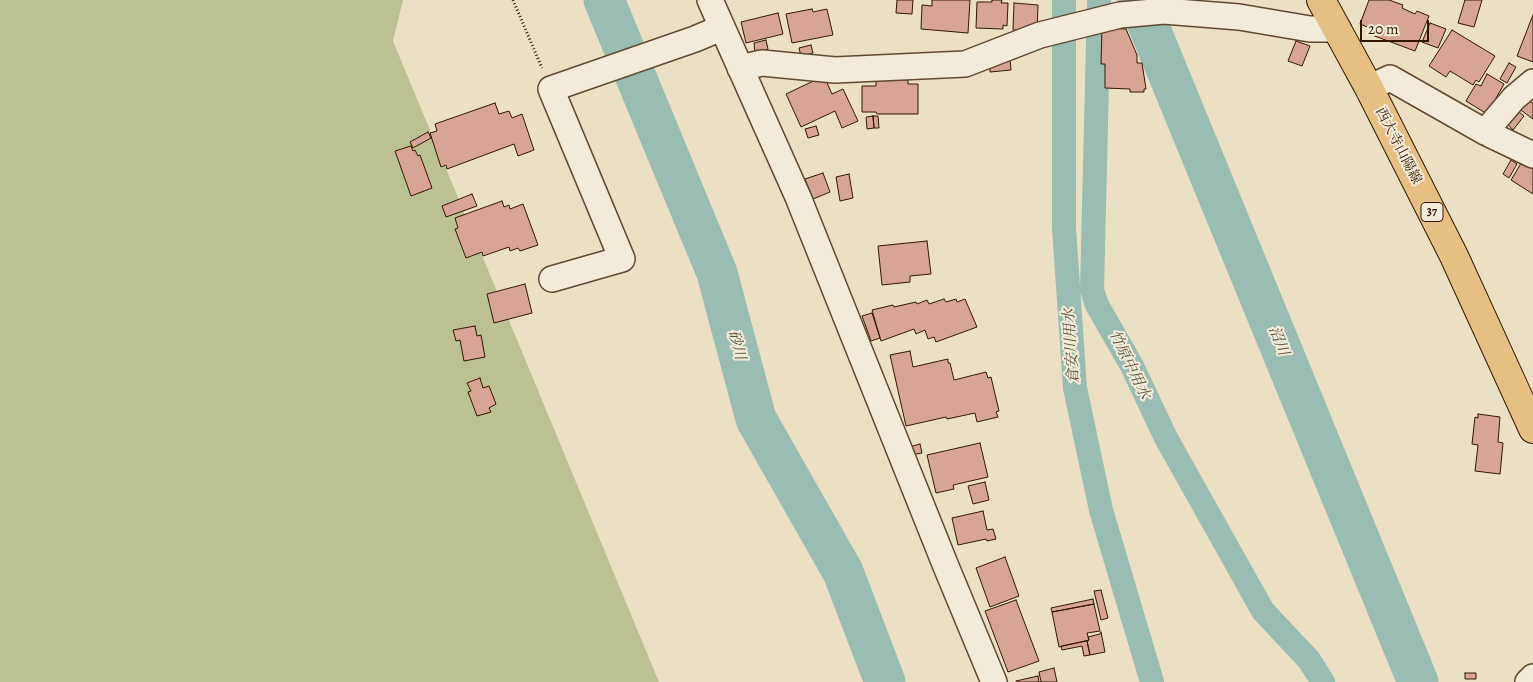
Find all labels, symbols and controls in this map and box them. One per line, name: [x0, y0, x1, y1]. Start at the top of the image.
scale bar: [1363, 10, 1432, 42]
text: 20 m: [1368, 19, 1399, 39]
street label: 西大寺山陽線: [1371, 105, 1425, 187]
road number: 37: [1421, 202, 1443, 222]
water label: 倉安川用水: [1060, 308, 1084, 384]
water label: 沼川: [1264, 324, 1292, 358]
water label: 竹原中用水: [1104, 327, 1154, 403]
water label: 砂川: [723, 328, 749, 362]

